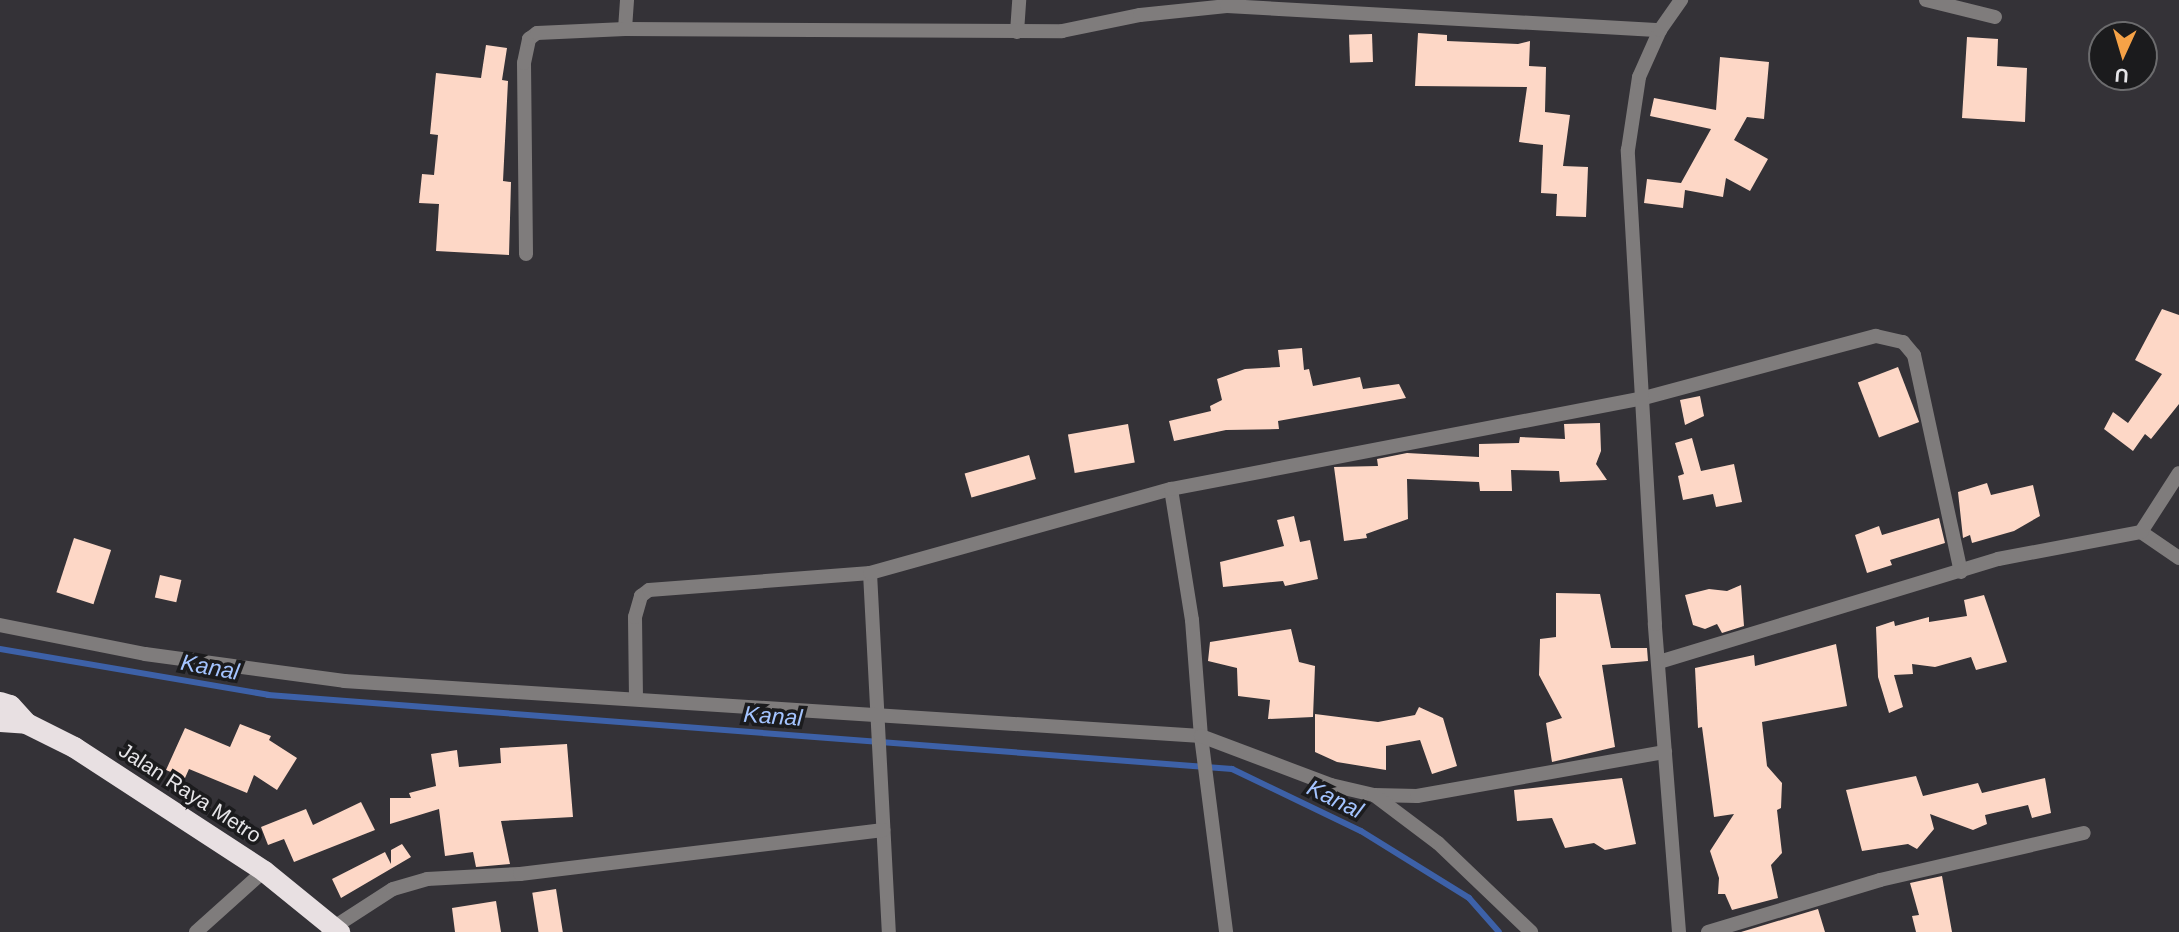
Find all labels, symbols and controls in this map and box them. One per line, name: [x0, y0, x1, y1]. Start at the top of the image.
north arrow: [2088, 21, 2158, 91]
text: U: [2114, 64, 2129, 86]
water label: Kanal: [179, 648, 241, 686]
water label: Kanal: [743, 700, 803, 732]
street label: Jalan Raya Metro: [114, 738, 266, 848]
water label: Kanal: [1303, 774, 1367, 824]

